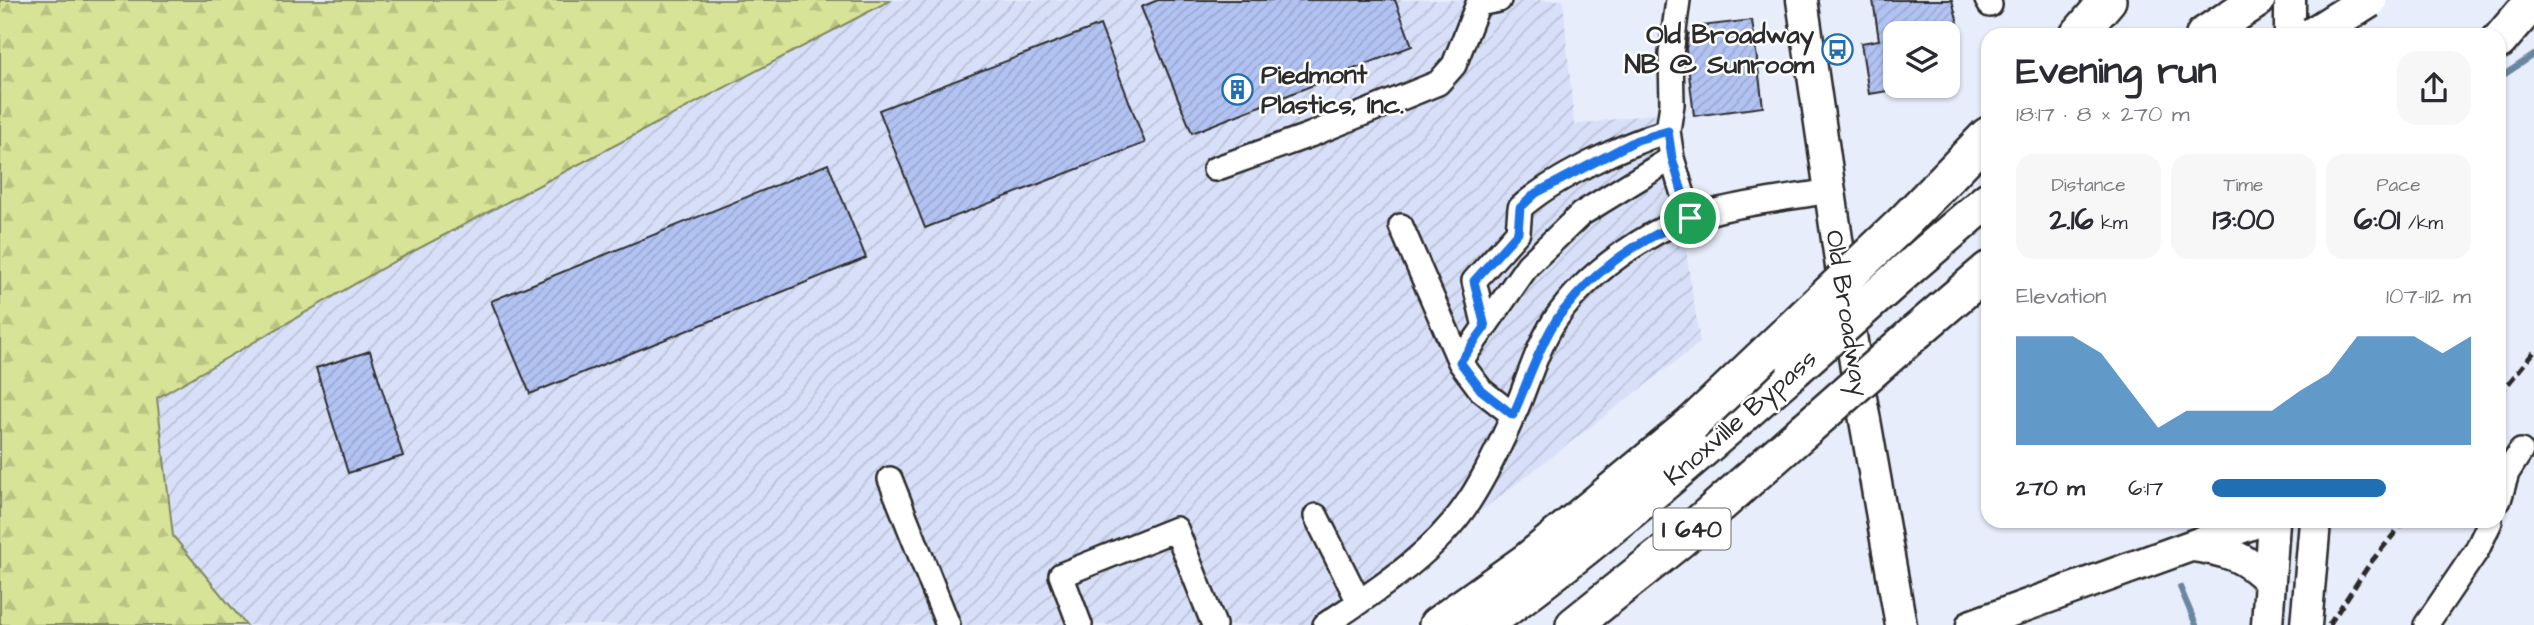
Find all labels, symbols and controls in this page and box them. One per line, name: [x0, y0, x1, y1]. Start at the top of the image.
place label: Old Broadway NB @ Sunroom: [1625, 17, 1815, 83]
map controls: [1883, 21, 1960, 98]
button: layers: [1883, 21, 1960, 98]
bus stop icon: Old Broadway NB @ Sunroom: [1820, 32, 1854, 66]
text: Evening run: [2016, 46, 2217, 98]
button: share: [2397, 51, 2471, 125]
place label: Piedmont Plastics, Inc.: [1261, 57, 1404, 123]
building icon: Piedmont Plastics, Inc.: [1221, 72, 1255, 106]
text: 18:17 · 8 × 270 m: [2016, 98, 2190, 130]
text: Distance: [2052, 172, 2125, 199]
text: Time: [2224, 172, 2263, 199]
text: Pace: [2376, 172, 2421, 199]
pin: [1660, 188, 1720, 248]
icon: arrive: [1671, 199, 1709, 237]
text: 2.16: [2049, 199, 2093, 241]
text: 13:00: [2213, 199, 2274, 241]
text: 6:01: [2354, 199, 2400, 241]
text: km: [2093, 210, 2128, 237]
text: /km: [2400, 210, 2443, 237]
street label: Old Broadway: [1814, 227, 1878, 399]
text: Elevation: [2016, 280, 2107, 312]
text: 107–112 m: [2386, 280, 2471, 312]
street label: Knoxville Bypass: [1656, 341, 1826, 496]
text: 270 m: [2016, 472, 2085, 504]
text: 6:17: [2128, 472, 2163, 504]
road number: I 640: [1654, 508, 1730, 550]

